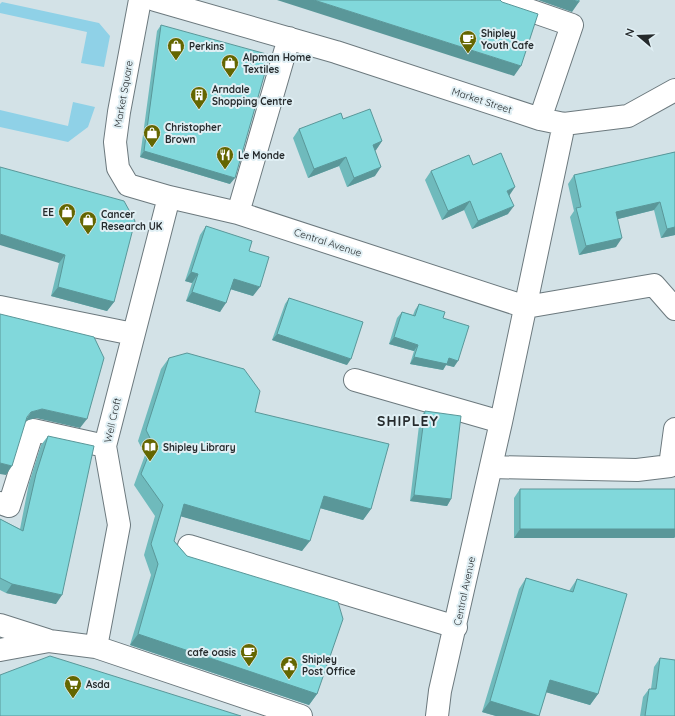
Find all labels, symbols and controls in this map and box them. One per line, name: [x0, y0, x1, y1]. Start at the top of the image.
north arrow: [619, 16, 659, 56]
place label: Shipley Youth Cafe: [481, 27, 534, 52]
text: N: [622, 27, 637, 39]
cafe icon: Shipley Youth Cafe: [458, 29, 478, 54]
shop icon: Perkins: [166, 36, 186, 61]
place label: Perkins: [189, 40, 224, 53]
place label: Alpman Home Textiles: [243, 51, 311, 76]
shop icon: Alpman Home Textiles: [220, 53, 240, 78]
street label: Market Square: [111, 59, 136, 129]
place label: Arndale Shopping Centre: [212, 83, 292, 108]
building icon: Arndale Shopping Centre: [189, 85, 209, 110]
street label: Market Street: [450, 85, 514, 116]
place label: Christopher Brown: [165, 121, 222, 146]
shop icon: Christopher Brown: [142, 123, 162, 148]
restaurant icon: Le Monde: [215, 145, 235, 170]
place label: Le Monde: [238, 149, 285, 162]
shop icon: EE: [57, 202, 77, 227]
place label: EE: [43, 206, 54, 219]
place label: Cancer Research UK: [101, 208, 163, 233]
shop icon: Cancer Research UK: [78, 210, 98, 235]
street label: Central Avenue: [292, 225, 364, 260]
street label: Well Croft: [101, 396, 124, 444]
district label: SHIPLEY: [377, 412, 439, 430]
library icon: Shipley Library: [140, 437, 160, 462]
place label: Shipley Library: [163, 441, 236, 454]
street label: Central Avenue: [451, 555, 478, 627]
cafe icon: cafe oasis: [239, 642, 259, 667]
place label: cafe oasis: [187, 646, 236, 659]
place label: Shipley Post Office: [302, 653, 356, 678]
public building icon: Shipley Post Office: [279, 655, 299, 680]
supermarket icon: Asda: [63, 674, 83, 699]
place label: Asda: [86, 678, 110, 691]

